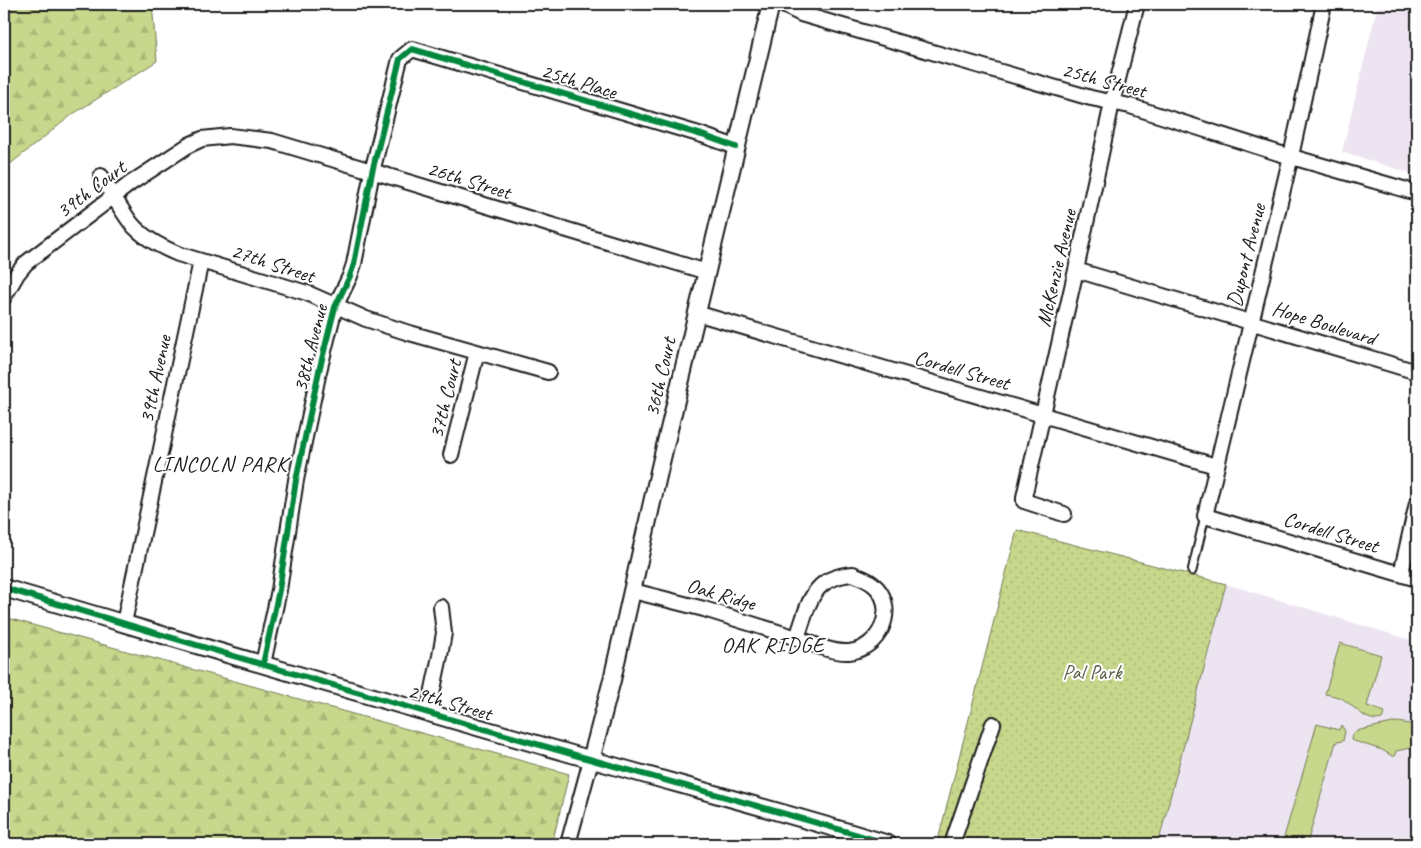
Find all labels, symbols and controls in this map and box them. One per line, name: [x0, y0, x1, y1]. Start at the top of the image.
street label: 25th Street: [1059, 56, 1151, 104]
street label: 25th Place: [538, 57, 621, 105]
street label: 39th Court: [51, 153, 132, 223]
street label: 26th Street: [424, 155, 516, 206]
street label: Dupont Avenue: [1221, 200, 1272, 309]
street label: McKenzie Avenue: [1030, 206, 1082, 329]
street label: 27th Street: [228, 237, 320, 289]
street label: Hope Boulevard: [1269, 295, 1382, 352]
street label: 38th Avenue: [287, 301, 334, 394]
street label: 39th Avenue: [133, 332, 177, 425]
street label: 36th Court: [638, 333, 682, 419]
street label: Cordell Street: [912, 344, 1014, 396]
street label: 37th Court: [423, 355, 468, 441]
district label: LINCOLN PARK: [152, 450, 291, 478]
street label: Cordell Street: [1281, 505, 1383, 559]
street label: Oak Ridge: [684, 572, 759, 616]
district label: OAK RIDGE: [721, 631, 827, 659]
park label: Pal Park: [1062, 659, 1123, 685]
street label: 29th Street: [405, 678, 497, 727]

